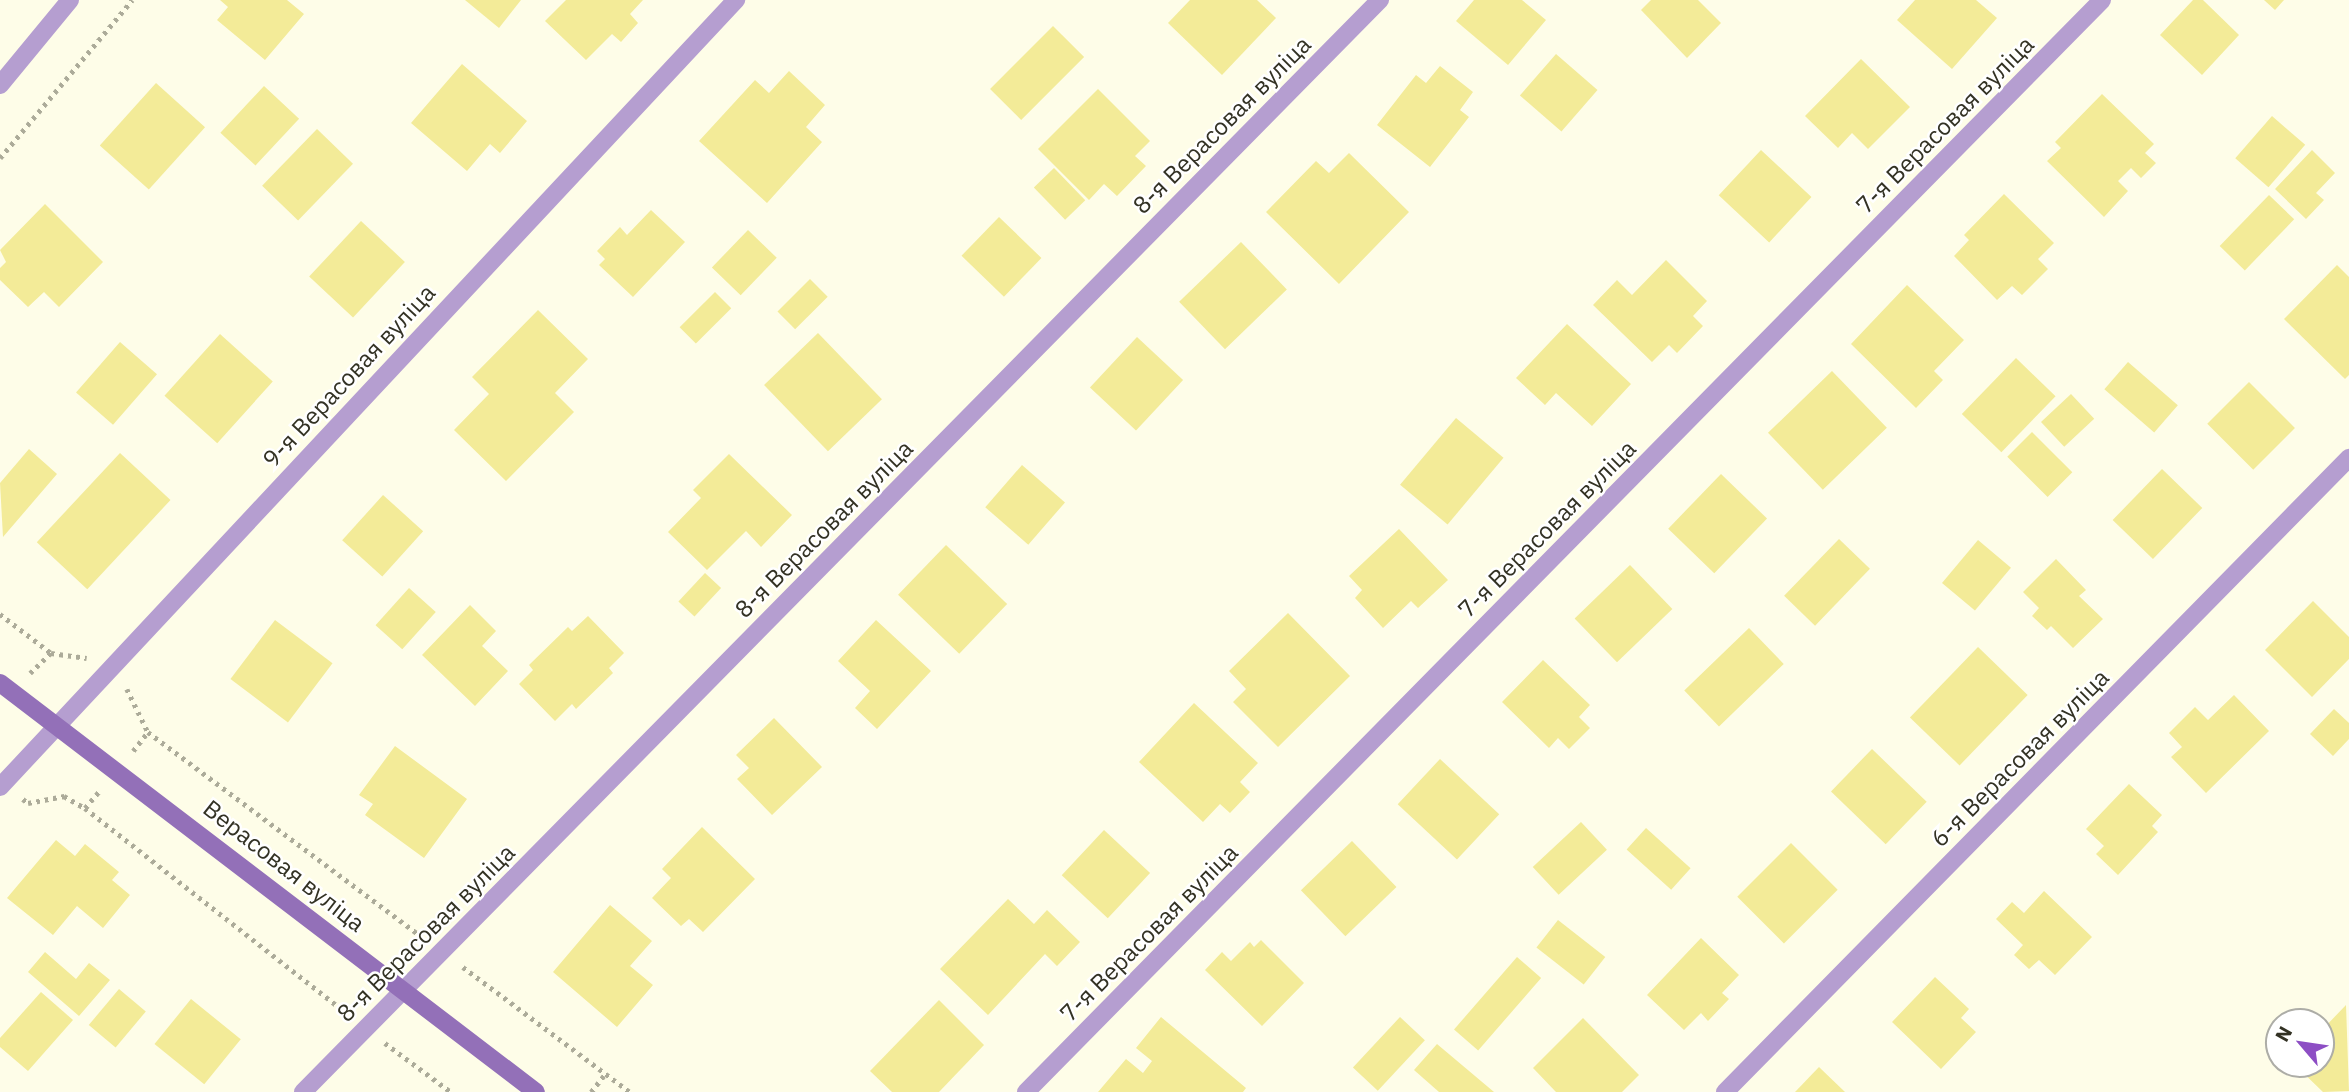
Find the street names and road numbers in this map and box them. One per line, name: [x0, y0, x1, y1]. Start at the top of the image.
street label: 8-я Верасовая вуліца: [1127, 30, 1317, 220]
street label: 7-я Верасовая вуліца: [1850, 30, 2040, 220]
street label: 9-я Верасовая вуліца: [257, 279, 441, 473]
street label: 8-я Верасовая вуліца: [729, 434, 919, 624]
street label: 7-я Верасовая вуліца: [1452, 434, 1642, 624]
street label: 6-я Верасовая вуліца: [1925, 663, 2115, 853]
street label: Верасовая вуліца: [197, 794, 371, 938]
street label: 8-я Верасовая вуліца: [331, 838, 521, 1028]
street label: 7-я Верасовая вуліца: [1054, 838, 1244, 1028]

